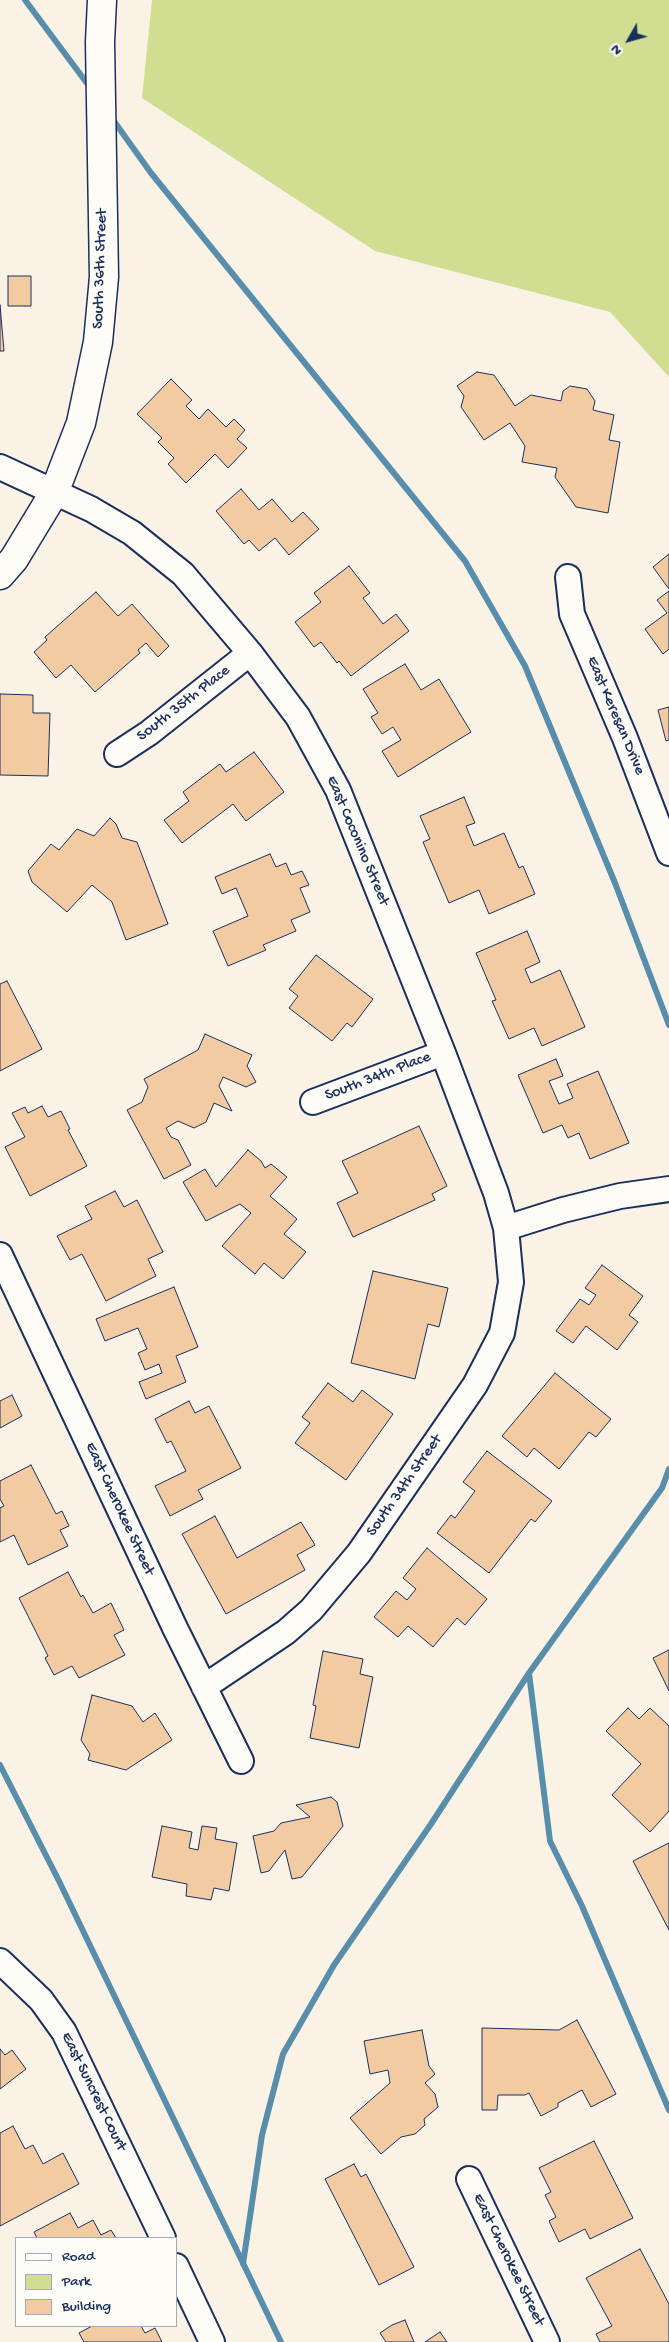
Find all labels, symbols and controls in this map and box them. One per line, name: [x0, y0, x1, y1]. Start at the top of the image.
north arrow: [604, 15, 654, 65]
text: N: [607, 41, 626, 58]
street label: South 36th Street: [89, 209, 113, 329]
street label: East Keresan Drive: [581, 654, 649, 778]
street label: South 35th Place: [134, 662, 234, 746]
street label: East Coconino Street: [321, 773, 393, 909]
street label: South 34th Place: [322, 1048, 434, 1106]
street label: South 34th Street: [363, 1432, 447, 1540]
street label: East Cherokee Street: [80, 1439, 158, 1579]
street label: East Suncrest Court: [56, 2029, 130, 2155]
street label: East Cherokee Street: [468, 2191, 548, 2329]
legend: [15, 2237, 178, 2327]
text: Road: [62, 2248, 95, 2266]
text: Park: [62, 2273, 91, 2291]
text: Building: [62, 2298, 111, 2316]

